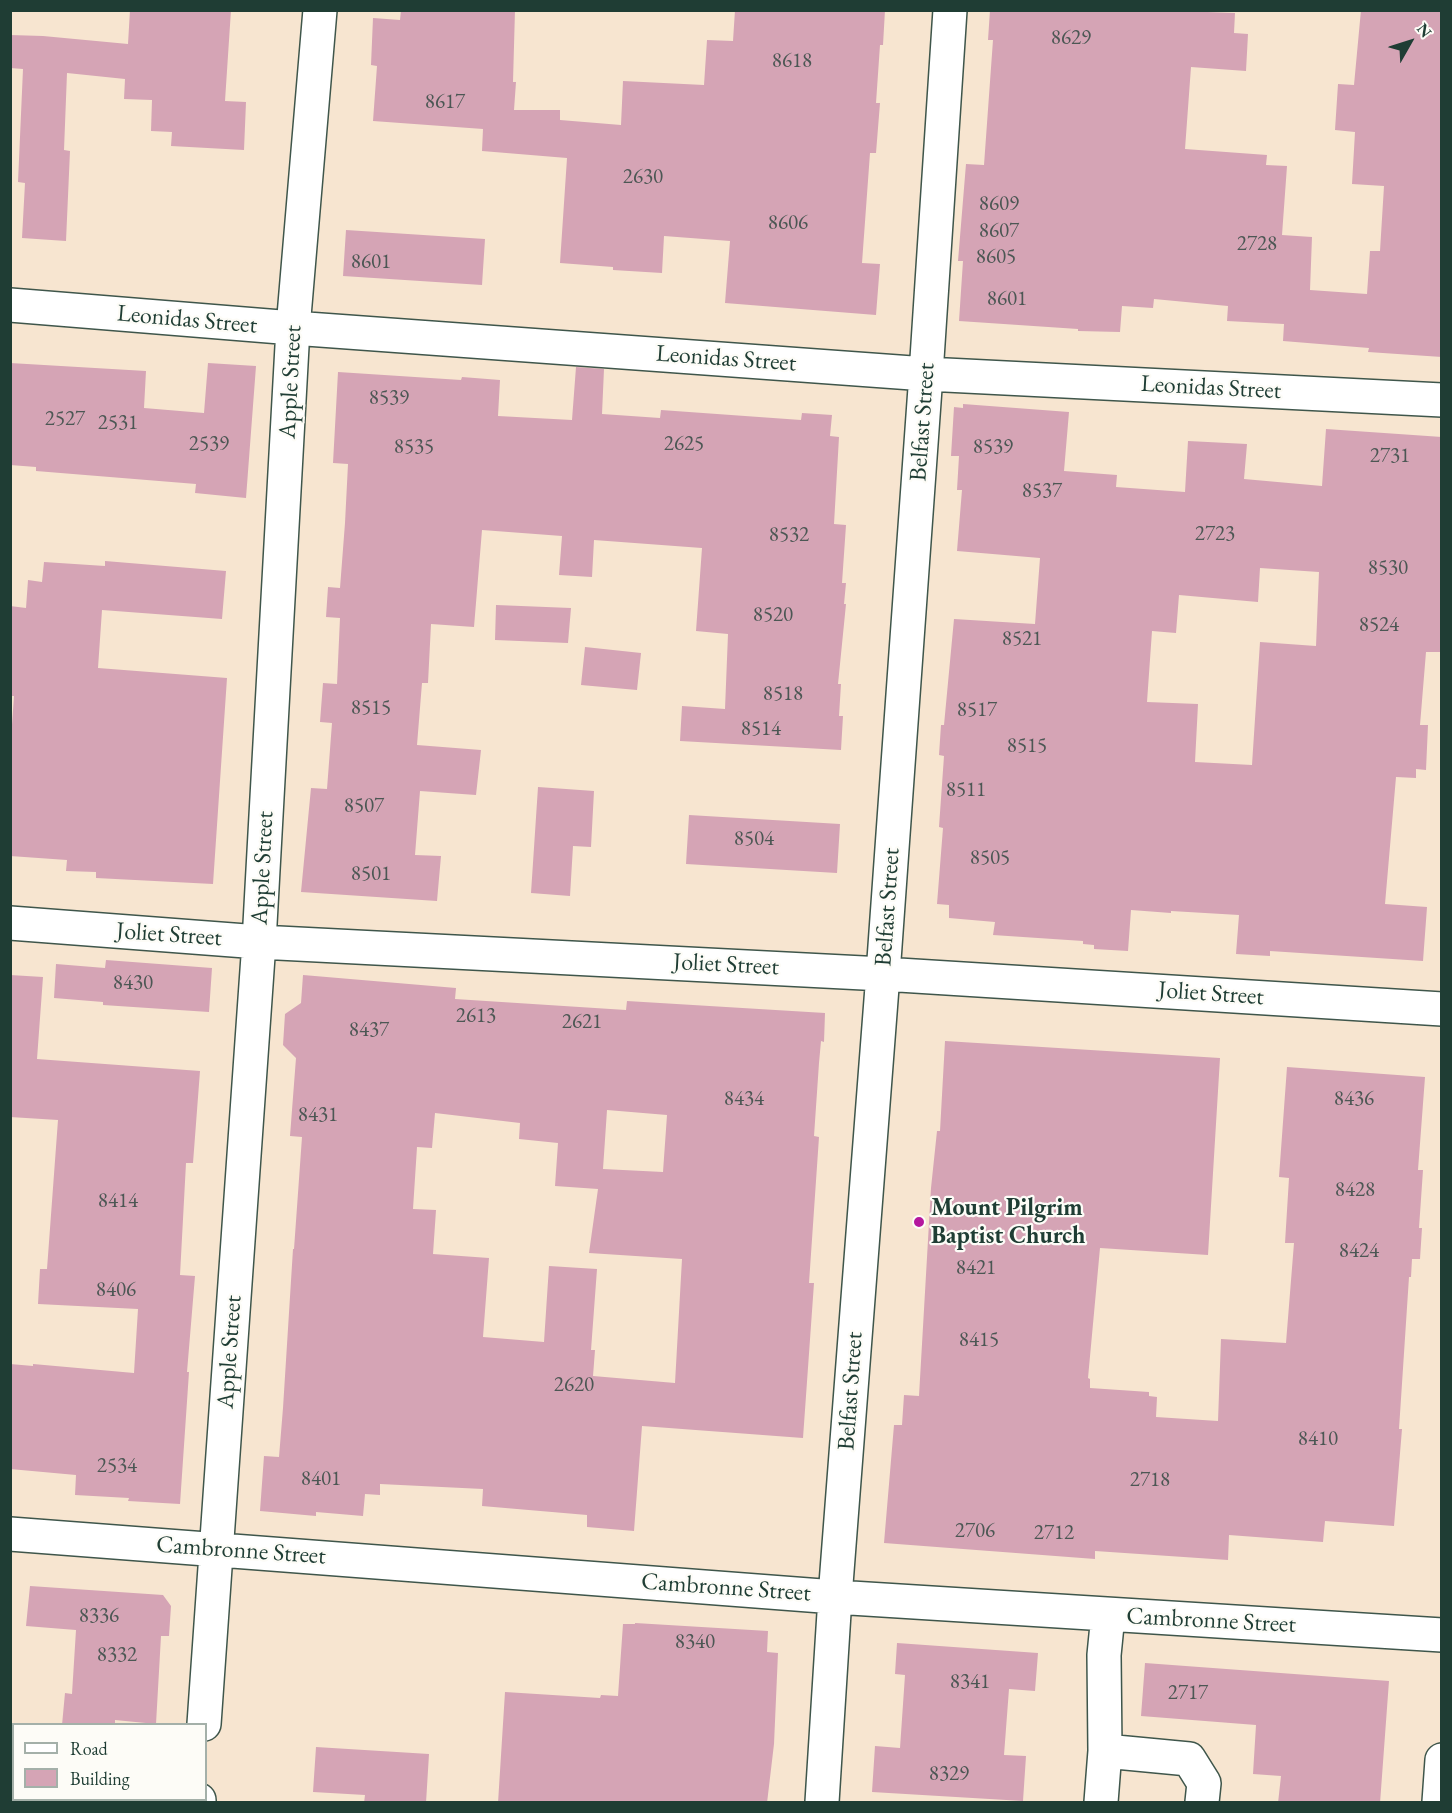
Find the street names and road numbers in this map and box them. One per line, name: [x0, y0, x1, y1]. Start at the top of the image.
street label: Leonidas Street: [116, 300, 258, 340]
street label: Apple Street: [274, 324, 308, 440]
street label: Leonidas Street: [655, 340, 797, 378]
street label: Belfast Street: [904, 362, 942, 482]
street label: Leonidas Street: [1140, 370, 1282, 406]
street label: Apple Street: [246, 810, 280, 926]
street label: Belfast Street: [869, 847, 907, 967]
street label: Joliet Street: [115, 917, 223, 953]
street label: Joliet Street: [672, 948, 780, 982]
street label: Joliet Street: [1157, 976, 1265, 1012]
street label: Apple Street: [212, 1294, 248, 1410]
street label: Belfast Street: [832, 1331, 870, 1451]
street label: Cambronne Street: [155, 1531, 327, 1571]
street label: Cambronne Street: [640, 1568, 812, 1608]
street label: Cambronne Street: [1125, 1602, 1297, 1640]

